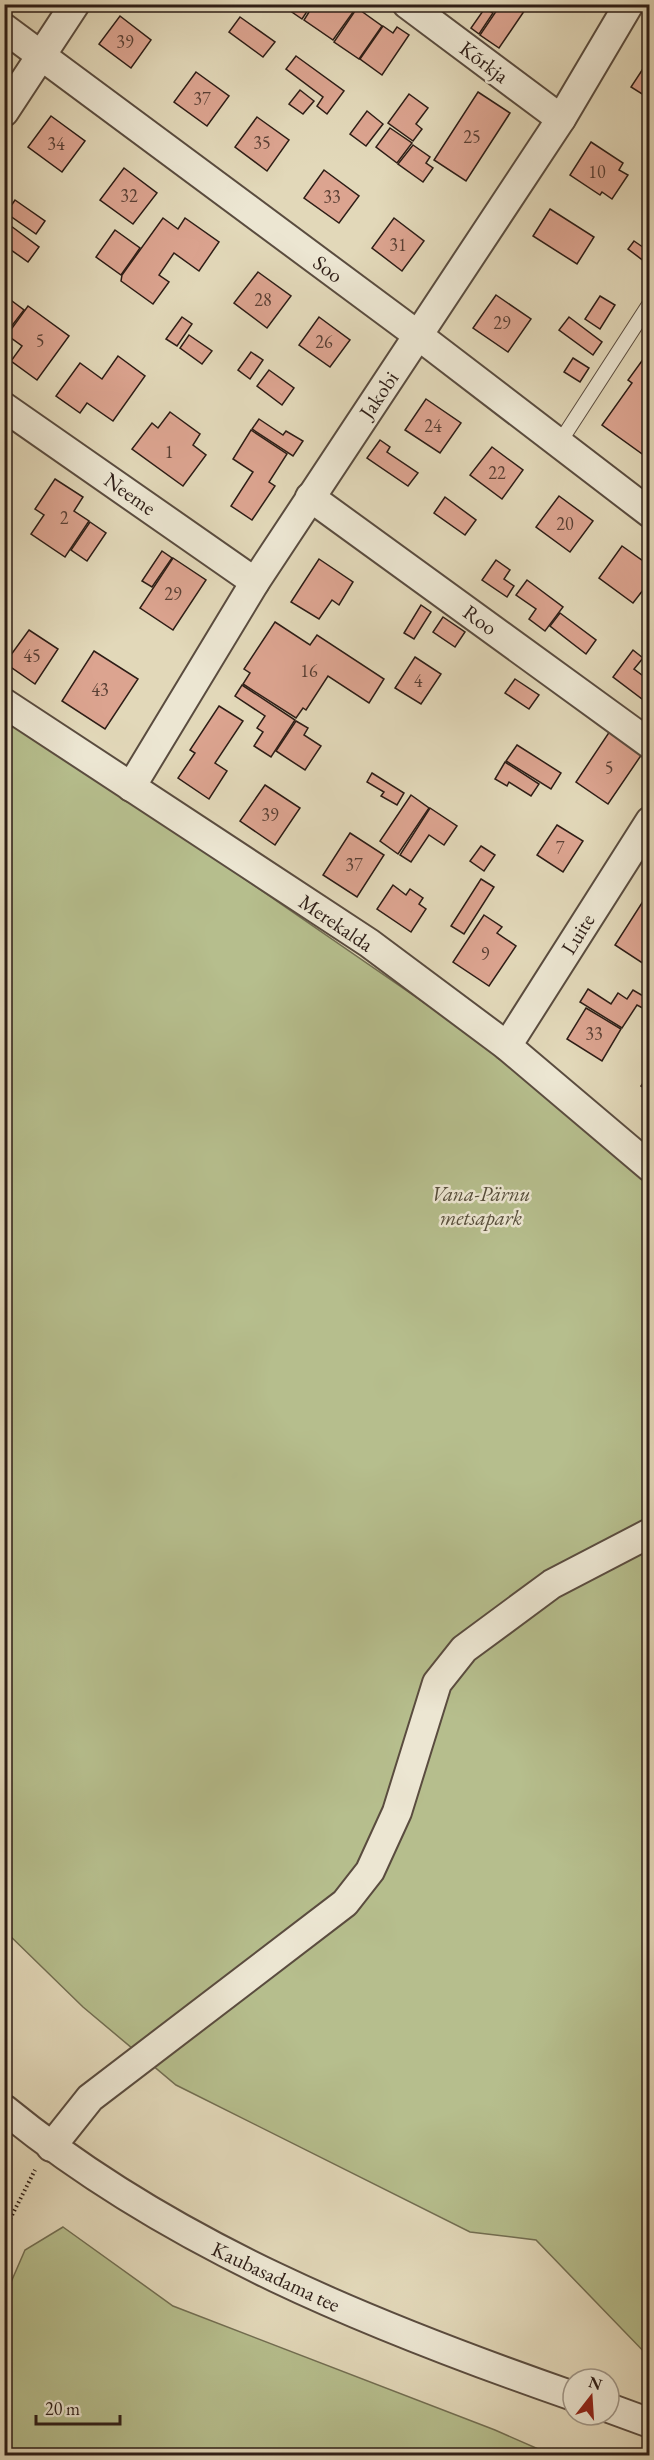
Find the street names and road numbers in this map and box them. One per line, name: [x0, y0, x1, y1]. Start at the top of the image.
street label: Kõrkja: [454, 34, 515, 89]
street label: Soo: [308, 249, 349, 289]
street label: Jakobi: [352, 366, 404, 425]
street label: Neeme: [99, 466, 162, 521]
street label: Roo: [458, 598, 503, 641]
street label: Merekalda: [294, 888, 379, 958]
street label: Luite: [555, 908, 600, 959]
street label: Kaubasadama tee: [208, 2235, 345, 2318]

